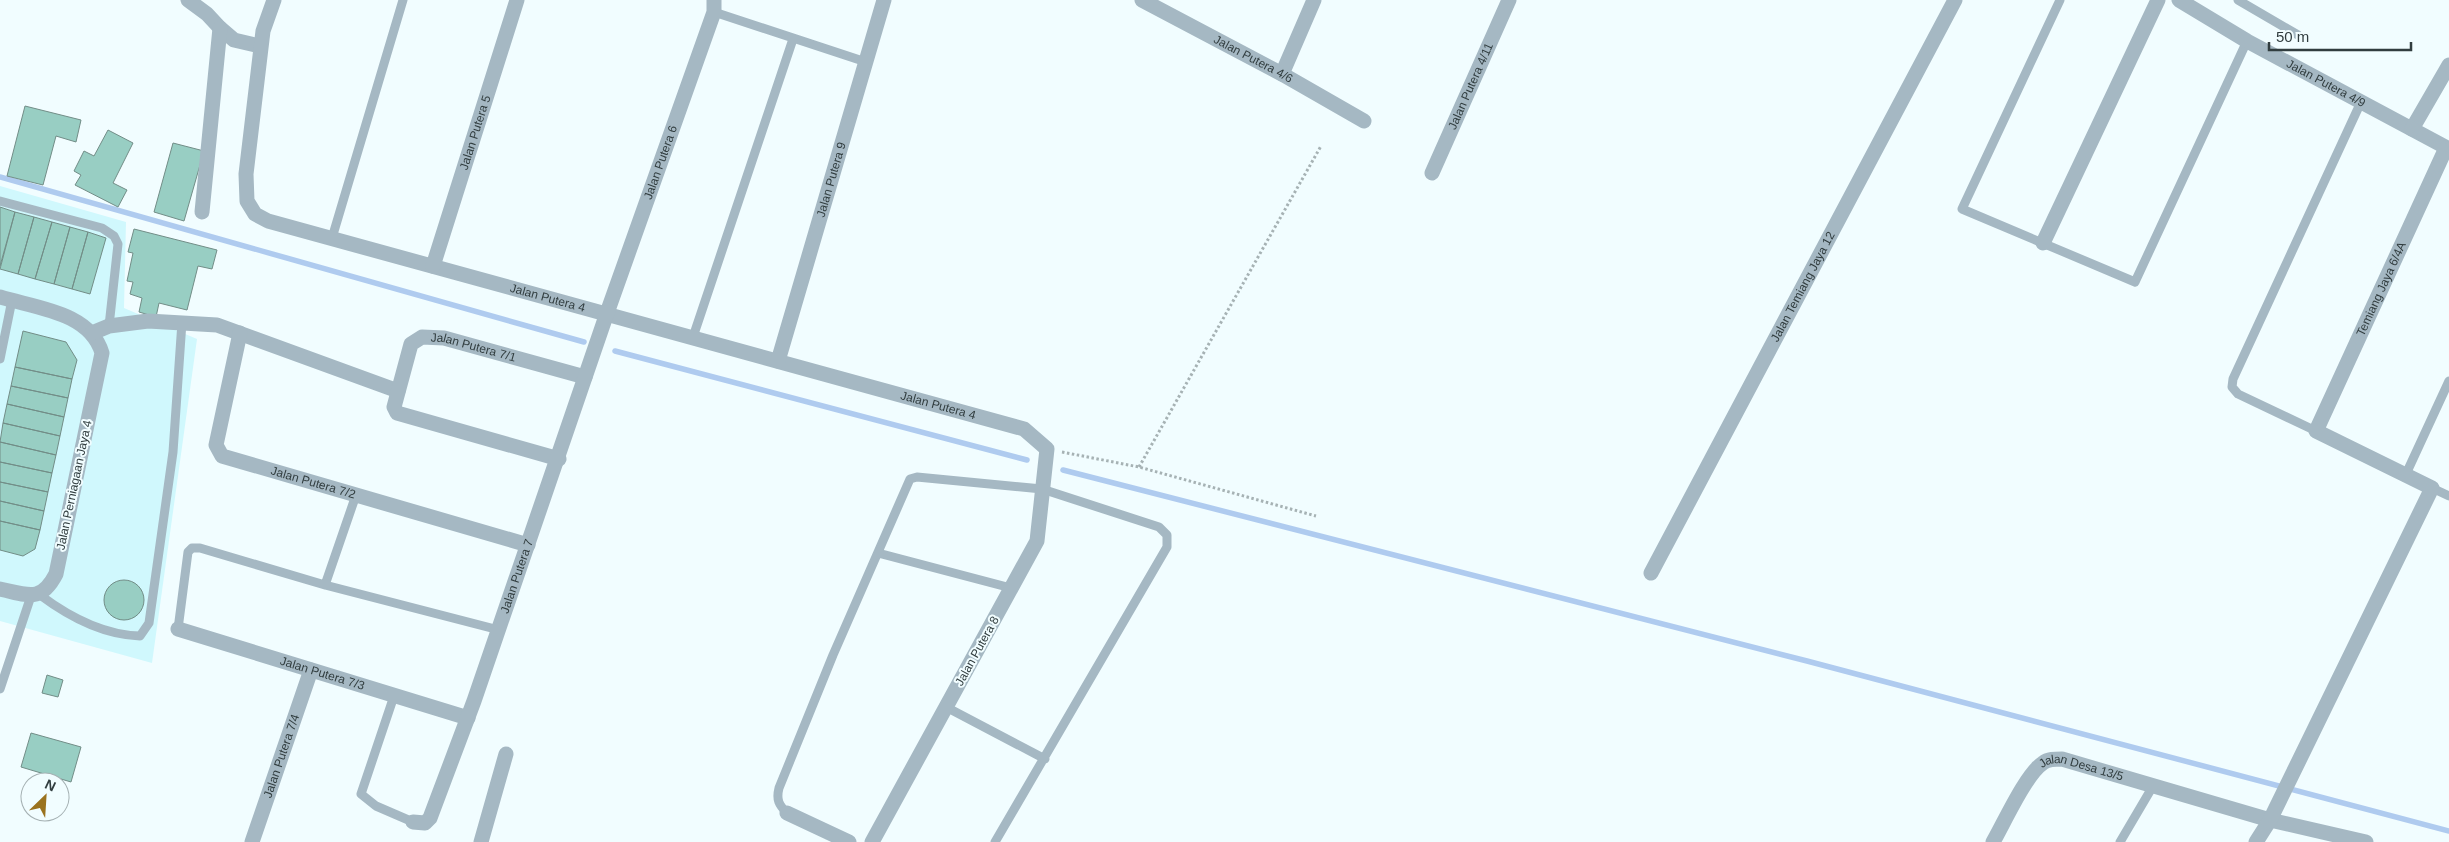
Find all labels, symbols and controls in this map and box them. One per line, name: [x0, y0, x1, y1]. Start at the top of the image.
scale bar: [2269, 20, 2412, 52]
text: 50 m: [2276, 28, 2309, 45]
street label: Jalan Putera 4/6: [1211, 32, 1296, 86]
street label: Jalan Putera 4/11: [1445, 40, 1496, 132]
street label: Jalan Putera 4/9: [2284, 56, 2368, 110]
street label: Jalan Putera 5: [457, 93, 494, 172]
street label: Jalan Putera 6: [641, 123, 680, 201]
street label: Jalan Putera 9: [814, 140, 849, 219]
street label: Jalan Temiang Jaya 12: [1768, 229, 1838, 344]
street label: Temiang Jaya 6/4A: [2354, 240, 2409, 338]
street label: Jalan Putera 4: [508, 281, 587, 315]
street label: Jalan Putera 7/1: [430, 330, 518, 365]
street label: Jalan Putera 4: [899, 388, 978, 422]
street label: Jalan Perniagaan Jaya 4: [53, 419, 95, 551]
street label: Jalan Putera 7/2: [269, 464, 357, 502]
street label: Jalan Putera 7: [498, 537, 536, 615]
street label: Jalan Putera 8: [952, 613, 1002, 688]
street label: Jalan Putera 7/3: [278, 654, 367, 693]
street label: Jalan Putera 7/4: [261, 712, 302, 800]
street label: Jalan Desa 13/5: [2036, 752, 2125, 784]
north arrow: [20, 772, 70, 822]
text: N: [43, 776, 58, 795]

